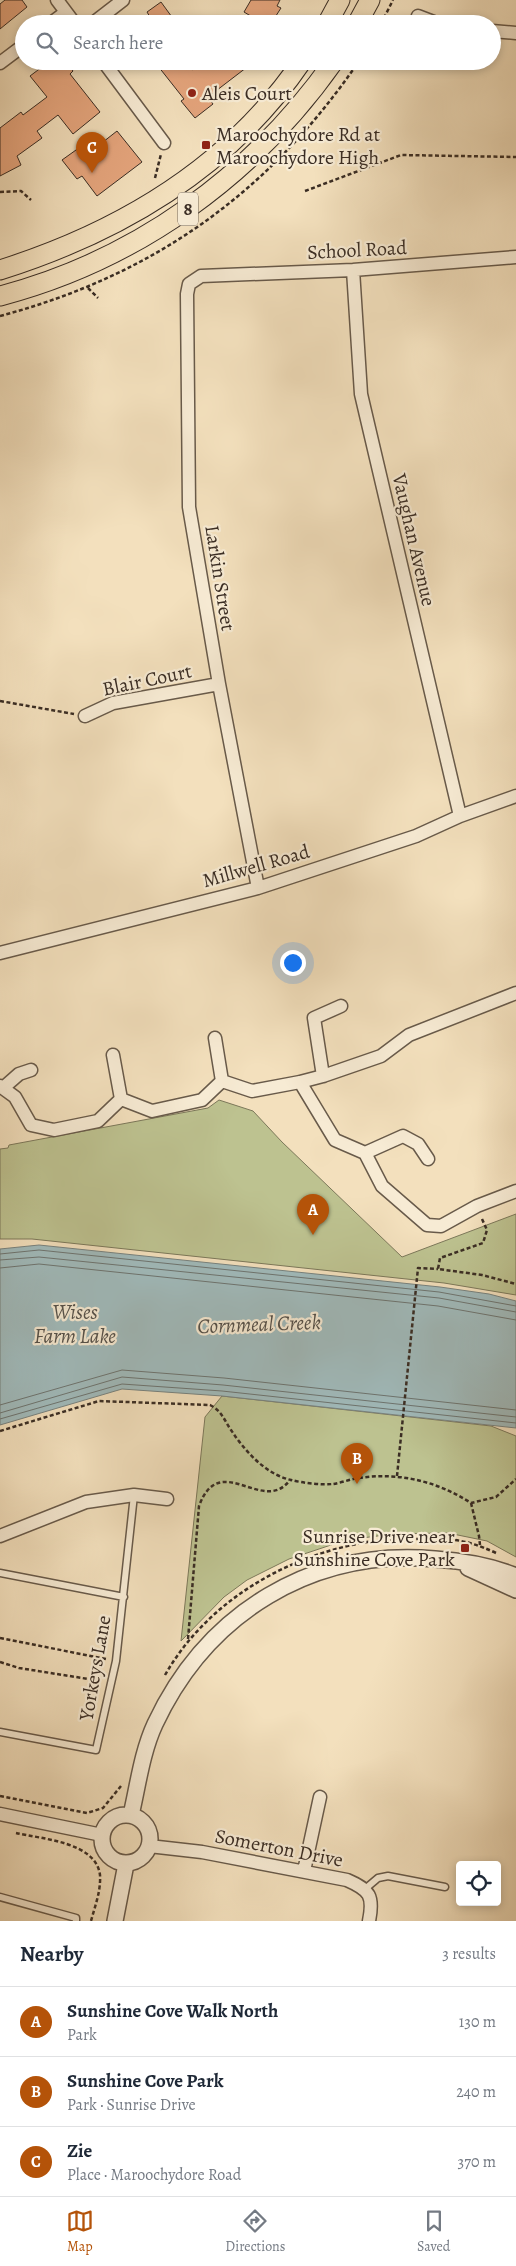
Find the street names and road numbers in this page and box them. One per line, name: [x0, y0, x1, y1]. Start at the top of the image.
road number: 8: [178, 192, 198, 225]
street label: School Road: [306, 234, 408, 266]
street label: Vaughan Avenue: [385, 470, 442, 609]
street label: Larkin Street: [198, 523, 242, 633]
street label: Blair Court: [100, 657, 194, 703]
street label: Millwell Road: [199, 838, 313, 894]
street label: Yorkeys Lane: [72, 1613, 118, 1724]
street label: Somerton Drive: [213, 1822, 345, 1874]

